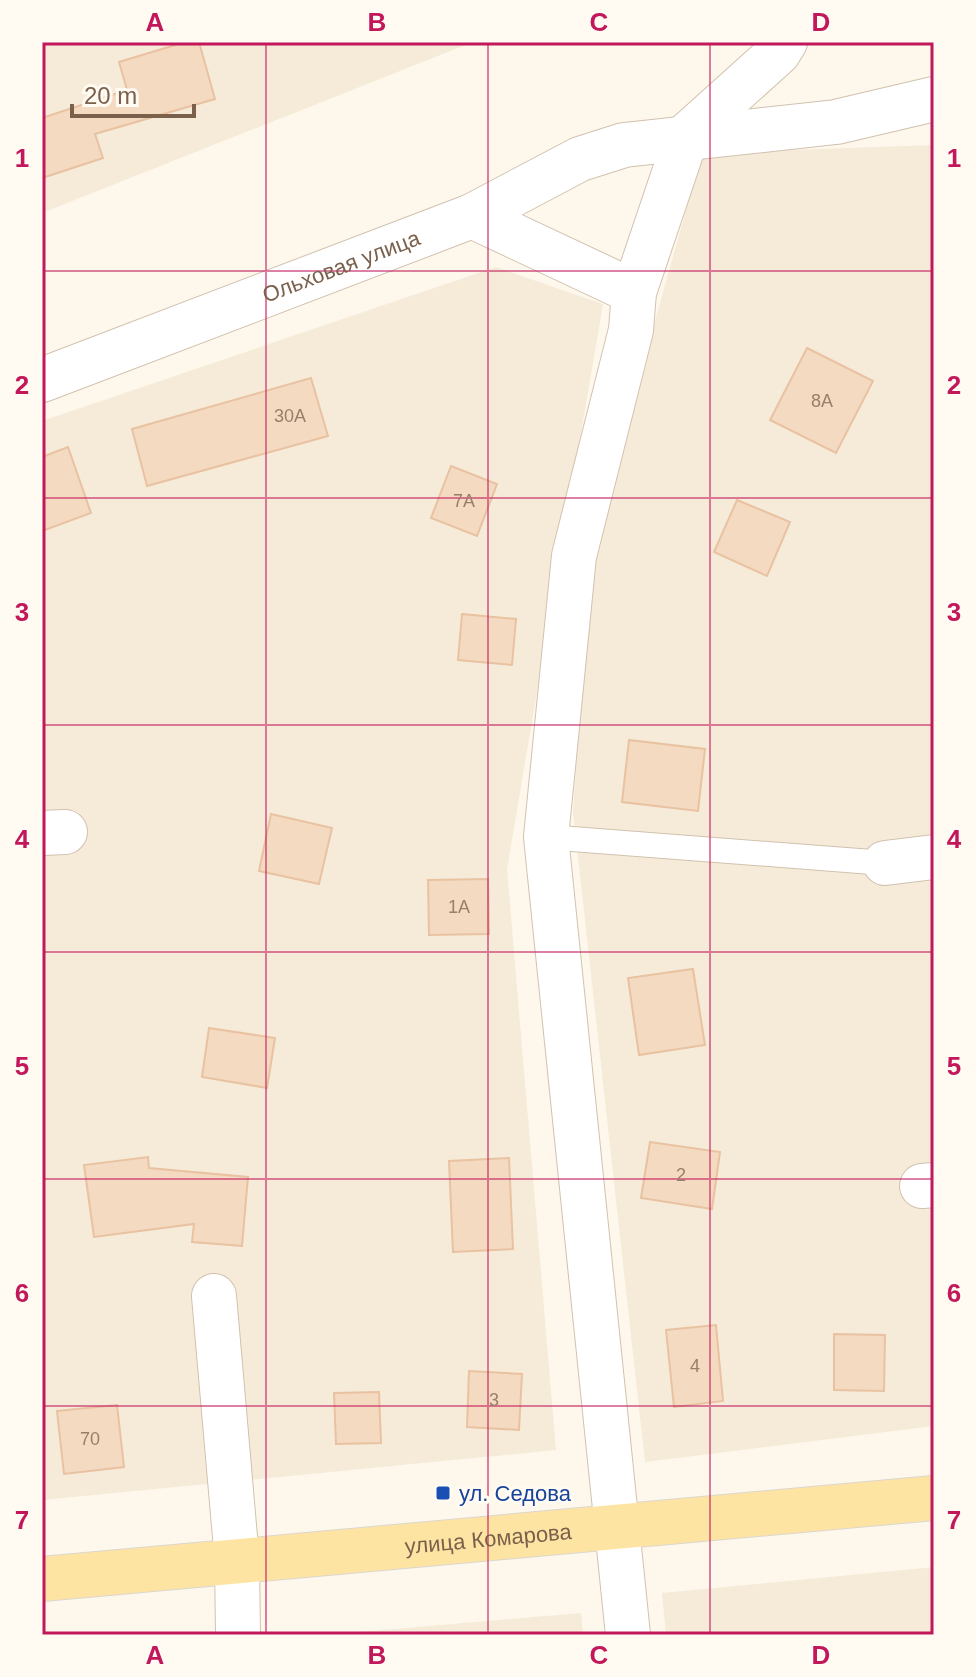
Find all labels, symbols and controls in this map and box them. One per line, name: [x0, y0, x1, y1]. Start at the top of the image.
text: A: [146, 7, 165, 37]
text: B: [368, 7, 386, 37]
text: C: [590, 7, 609, 37]
text: D: [812, 7, 830, 37]
scale bar: [72, 68, 194, 118]
text: 20 m: [84, 82, 137, 109]
text: 1: [15, 143, 29, 173]
text: 1: [947, 143, 961, 173]
street label: Ольховая улица: [259, 224, 424, 307]
text: 2: [15, 370, 29, 400]
text: 2: [947, 370, 961, 400]
house number: 8А: [811, 391, 833, 411]
house number: 30А: [274, 406, 306, 426]
house number: 7А: [453, 491, 475, 511]
text: 3: [15, 597, 29, 627]
text: 3: [947, 597, 961, 627]
text: 4: [15, 824, 30, 854]
text: 4: [947, 824, 962, 854]
house number: 1А: [448, 897, 470, 917]
text: 5: [15, 1051, 29, 1081]
text: 5: [947, 1051, 961, 1081]
house number: 2: [676, 1165, 686, 1185]
text: 6: [15, 1278, 29, 1308]
text: 6: [947, 1278, 961, 1308]
house number: 4: [690, 1356, 700, 1376]
house number: 3: [489, 1390, 499, 1410]
house number: 70: [80, 1429, 100, 1449]
place label: ул. Седова: [459, 1481, 572, 1506]
marker: ул. Седова: [434, 1484, 452, 1502]
text: 7: [15, 1505, 29, 1535]
text: 7: [947, 1505, 961, 1535]
street label: улица Комарова: [404, 1518, 573, 1558]
text: A: [146, 1640, 165, 1670]
text: B: [368, 1640, 386, 1670]
text: C: [590, 1640, 609, 1670]
text: D: [812, 1640, 830, 1670]

